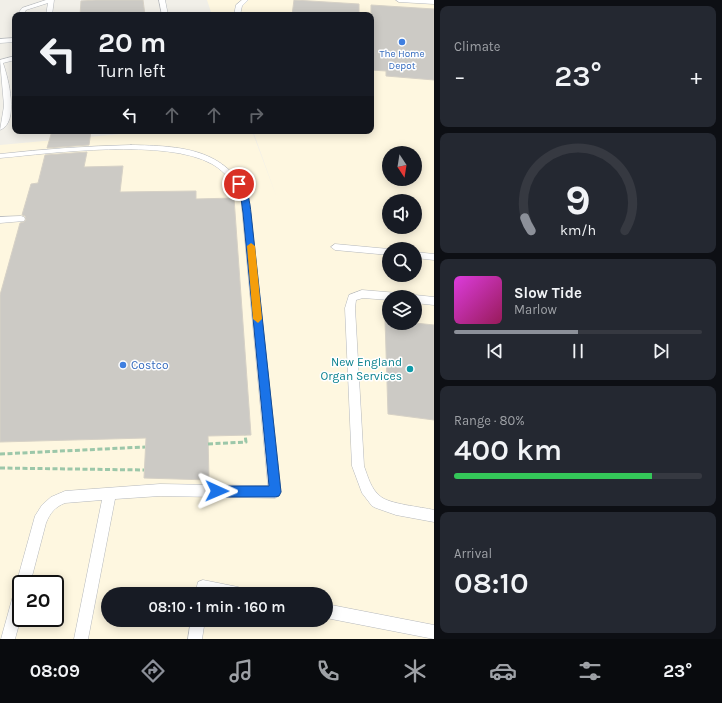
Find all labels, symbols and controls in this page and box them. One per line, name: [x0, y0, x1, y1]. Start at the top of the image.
text: 20 m: [98, 26, 166, 59]
icon: left: [32, 28, 84, 80]
marker: The Home Depot: [397, 37, 407, 47]
text: Climate: [454, 39, 500, 54]
place label: The Home Depot: [379, 48, 425, 72]
text: 23°: [554, 58, 602, 94]
text: Turn left: [98, 60, 166, 82]
text: −: [454, 64, 466, 90]
text: +: [690, 64, 702, 90]
icon: left: [119, 104, 141, 126]
icon: ahead: [161, 104, 183, 126]
icon: ahead: [203, 104, 225, 126]
icon: right: [245, 104, 267, 126]
north arrow: [382, 146, 422, 186]
map controls: [382, 146, 422, 330]
pin: [222, 167, 256, 201]
icon: arrive: [228, 173, 250, 195]
text: 9: [565, 176, 591, 224]
button: sound: [382, 194, 422, 234]
text: km/h: [560, 221, 596, 238]
button: search: [382, 242, 422, 282]
text: Slow Tide: [514, 284, 582, 302]
button: layers: [382, 290, 422, 330]
text: Marlow: [514, 302, 557, 317]
icon: previous: [484, 340, 506, 362]
icon: pause: [567, 340, 589, 362]
icon: next: [650, 340, 672, 362]
place label: New England Organ Services: [321, 355, 402, 383]
place label: Costco: [131, 358, 168, 372]
marker: Costco: [118, 360, 128, 370]
marker: New England Organ Services: [405, 364, 415, 374]
text: Range · 80%: [454, 413, 525, 428]
text: 400 km: [454, 432, 562, 468]
position arrow: [196, 470, 238, 512]
text: Arrival: [454, 546, 492, 561]
text: 08:10: [454, 565, 529, 601]
speed limit sign: 20: [12, 575, 64, 627]
text: 08:10 · 1 min · 160 m: [148, 598, 286, 616]
icon: directions: [139, 657, 167, 685]
icon: music: [227, 657, 255, 685]
icon: phone: [314, 657, 342, 685]
icon: climate: [401, 657, 429, 685]
icon: car: [489, 657, 517, 685]
icon: filters: [576, 657, 604, 685]
text: 08:09: [30, 660, 80, 682]
text: 23°: [663, 660, 692, 682]

